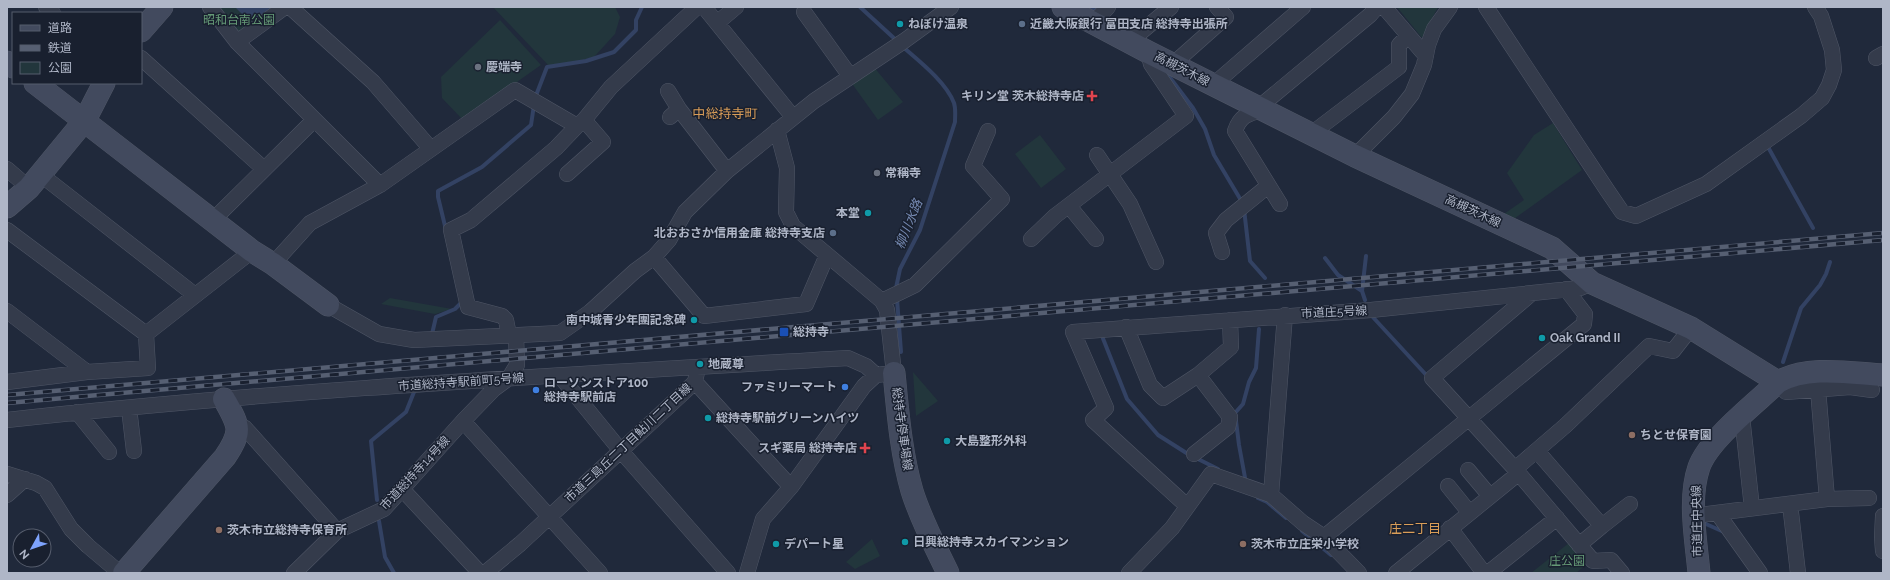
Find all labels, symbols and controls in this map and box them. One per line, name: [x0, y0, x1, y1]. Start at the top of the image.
legend: [12, 12, 142, 84]
park label: 昭和台南公園: [203, 13, 275, 27]
place label: ねぼけ温泉: [908, 17, 968, 31]
place label: 近畿大阪銀行 富田支店 総持寺出張所: [1030, 17, 1228, 31]
marker: ねぼけ温泉: [895, 19, 905, 29]
marker: 近畿大阪銀行 富田支店 総持寺出張所: [1017, 19, 1027, 29]
text: 道路: [48, 21, 72, 35]
text: 鉄道: [48, 41, 72, 55]
street label: 高槻茨木線: [1152, 49, 1212, 89]
place label: 慶端寺: [486, 60, 522, 74]
text: 公園: [48, 61, 72, 75]
marker: 慶端寺: [473, 62, 483, 72]
place label: キリン堂 茨木総持寺店: [961, 89, 1084, 103]
marker: キリン堂 茨木総持寺店: [1087, 91, 1097, 101]
district label: 中総持寺町: [692, 106, 758, 121]
place label: 常稱寺: [885, 166, 921, 180]
marker: 常稱寺: [872, 168, 882, 178]
street label: 高槻茨木線: [1443, 192, 1503, 230]
water label: 柳川水路: [892, 196, 926, 251]
place label: 本堂: [836, 206, 860, 220]
marker: 本堂: [863, 208, 873, 218]
place label: 北おおさか信用金庫 総持寺支店: [654, 226, 825, 240]
marker: 北おおさか信用金庫 総持寺支店: [828, 228, 838, 238]
street label: 市道庄5号線: [1300, 303, 1368, 321]
place label: 南中城青少年團記念碑: [566, 313, 686, 327]
marker: 南中城青少年團記念碑: [689, 315, 699, 325]
place label: 総持寺: [793, 325, 829, 339]
marker: 総持寺: [778, 326, 790, 338]
place label: Oak Grand II: [1550, 331, 1620, 345]
marker: Oak Grand II: [1537, 333, 1547, 343]
place label: 地蔵尊: [708, 357, 744, 371]
marker: 地蔵尊: [695, 359, 705, 369]
street label: 市道総持寺駅前町5号線: [397, 371, 525, 393]
place label: ローソンストア100 総持寺駅前店: [544, 376, 648, 404]
place label: ファミリーマート: [741, 380, 837, 394]
street label: 市道三島丘二丁目鮎川二丁目線: [562, 381, 694, 505]
marker: ファミリーマート: [840, 382, 850, 392]
marker: ローソンストア100 総持寺駅前店: [531, 385, 541, 395]
street label: 総持寺停車場線: [889, 386, 915, 472]
place label: 総持寺駅前グリーンハイツ: [716, 411, 859, 425]
marker: 総持寺駅前グリーンハイツ: [703, 413, 713, 423]
place label: ちとせ保育園: [1640, 428, 1712, 442]
marker: ちとせ保育園: [1627, 430, 1637, 440]
street label: 市道総持寺14号線: [377, 433, 453, 513]
place label: 大島整形外科: [955, 434, 1027, 448]
marker: 大島整形外科: [942, 436, 952, 446]
place label: スギ薬局 総持寺店: [758, 441, 857, 455]
marker: スギ薬局 総持寺店: [860, 443, 870, 453]
street label: 市道庄中央線: [1689, 485, 1705, 557]
district label: 庄二丁目: [1389, 521, 1441, 536]
place label: 茨木市立総持寺保育所: [227, 523, 347, 537]
marker: 茨木市立総持寺保育所: [214, 525, 224, 535]
north arrow: [12, 528, 52, 568]
place label: 日興総持寺スカイマンション: [913, 535, 1069, 549]
place label: デパート星: [784, 537, 844, 551]
marker: 日興総持寺スカイマンション: [900, 537, 910, 547]
place label: 茨木市立庄栄小学校: [1251, 537, 1359, 551]
marker: デパート星: [771, 539, 781, 549]
marker: 茨木市立庄栄小学校: [1238, 539, 1248, 549]
text: N: [17, 547, 32, 562]
park label: 庄公園: [1549, 554, 1585, 568]

